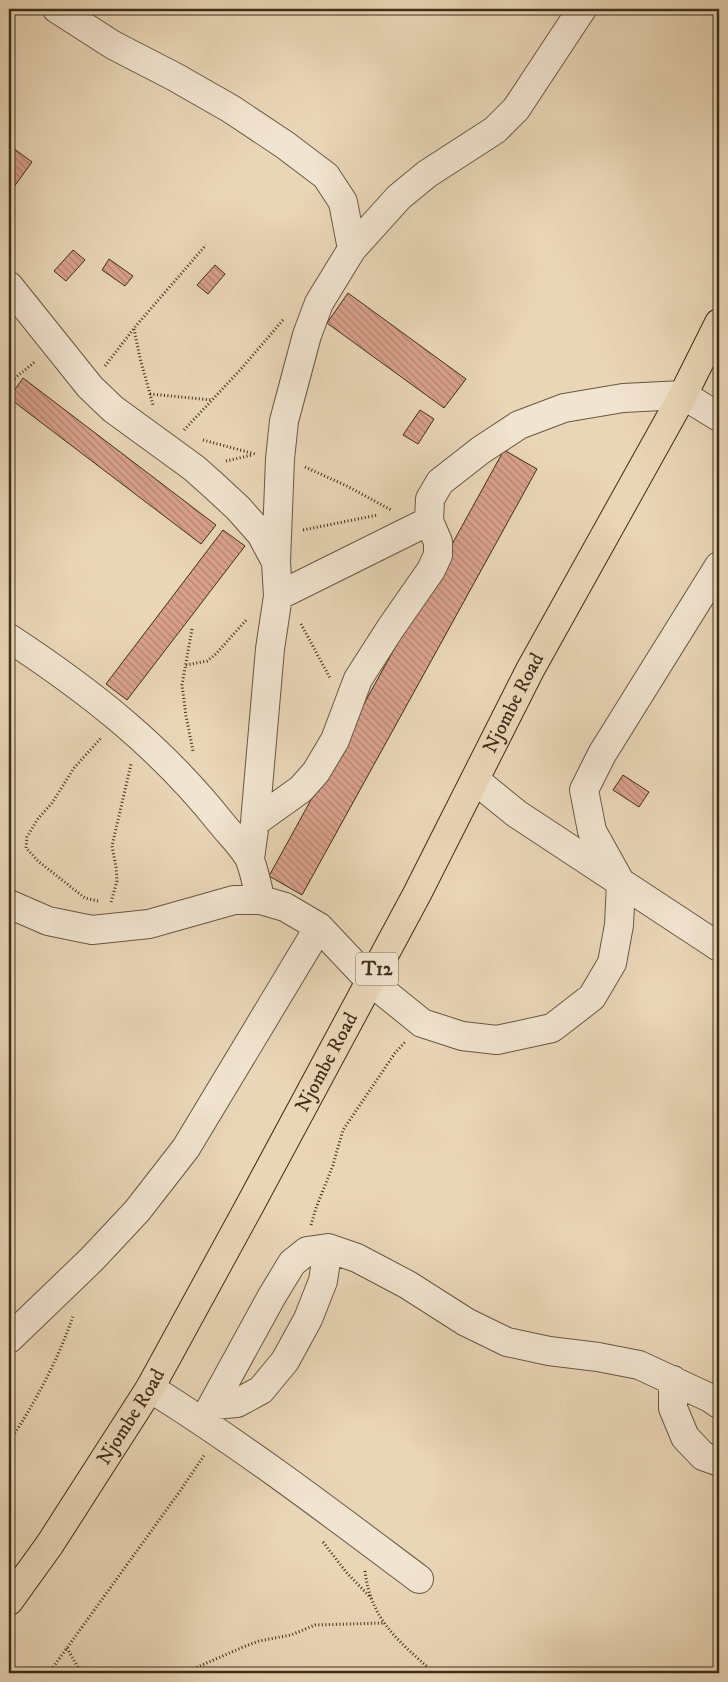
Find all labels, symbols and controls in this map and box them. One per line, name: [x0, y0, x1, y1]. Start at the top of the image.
street label: Njombe Road: [478, 648, 550, 757]
road number: T12: [356, 952, 398, 986]
street label: Njombe Road: [290, 1008, 363, 1116]
street label: Njombe Road: [91, 1364, 171, 1470]

